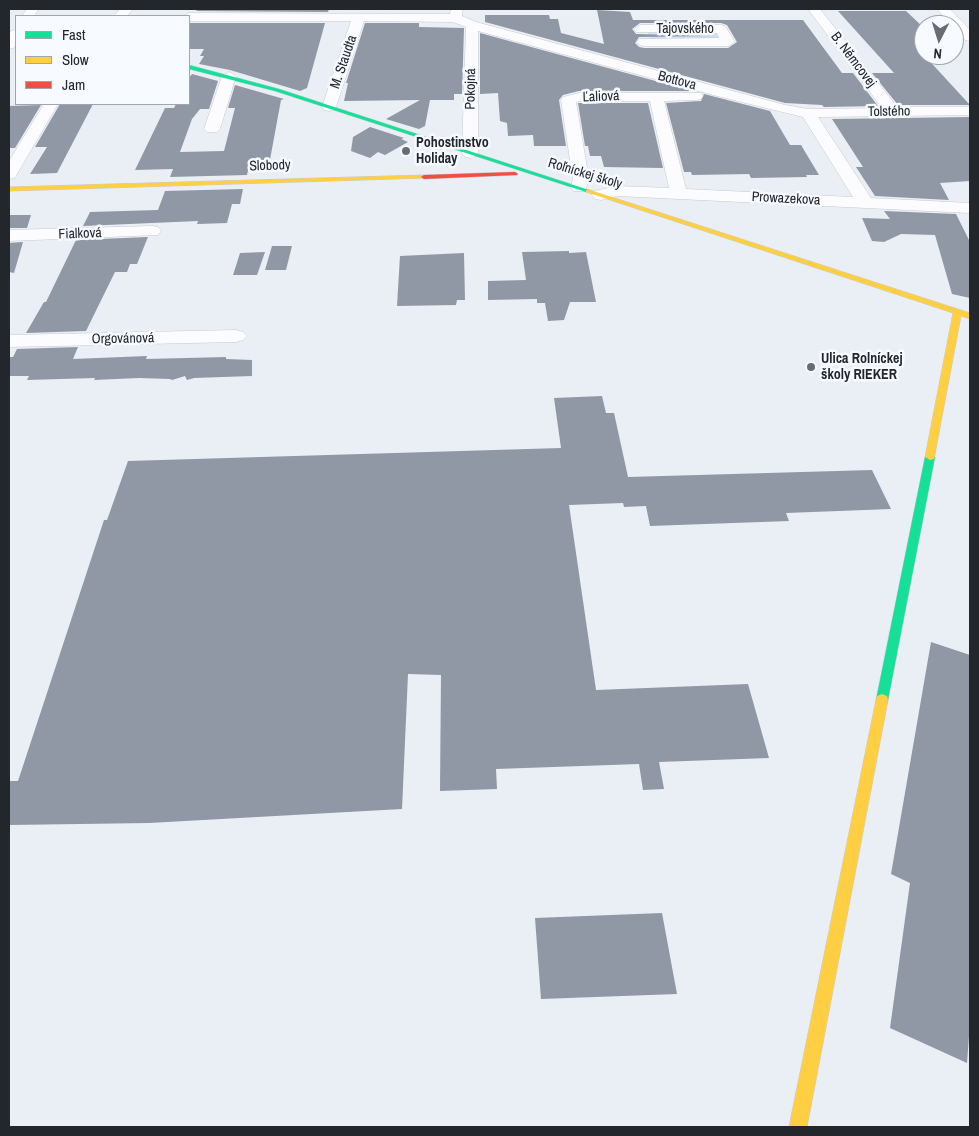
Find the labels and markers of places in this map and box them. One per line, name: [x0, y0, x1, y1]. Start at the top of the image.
place label: Pohostinstvo Holiday: [416, 135, 489, 168]
marker: Pohostinstvo Holiday: [400, 145, 412, 157]
place label: Ulica Rolníckej školy RIEKER: [821, 351, 903, 384]
marker: Ulica Rolníckej školy RIEKER: [805, 361, 817, 373]

